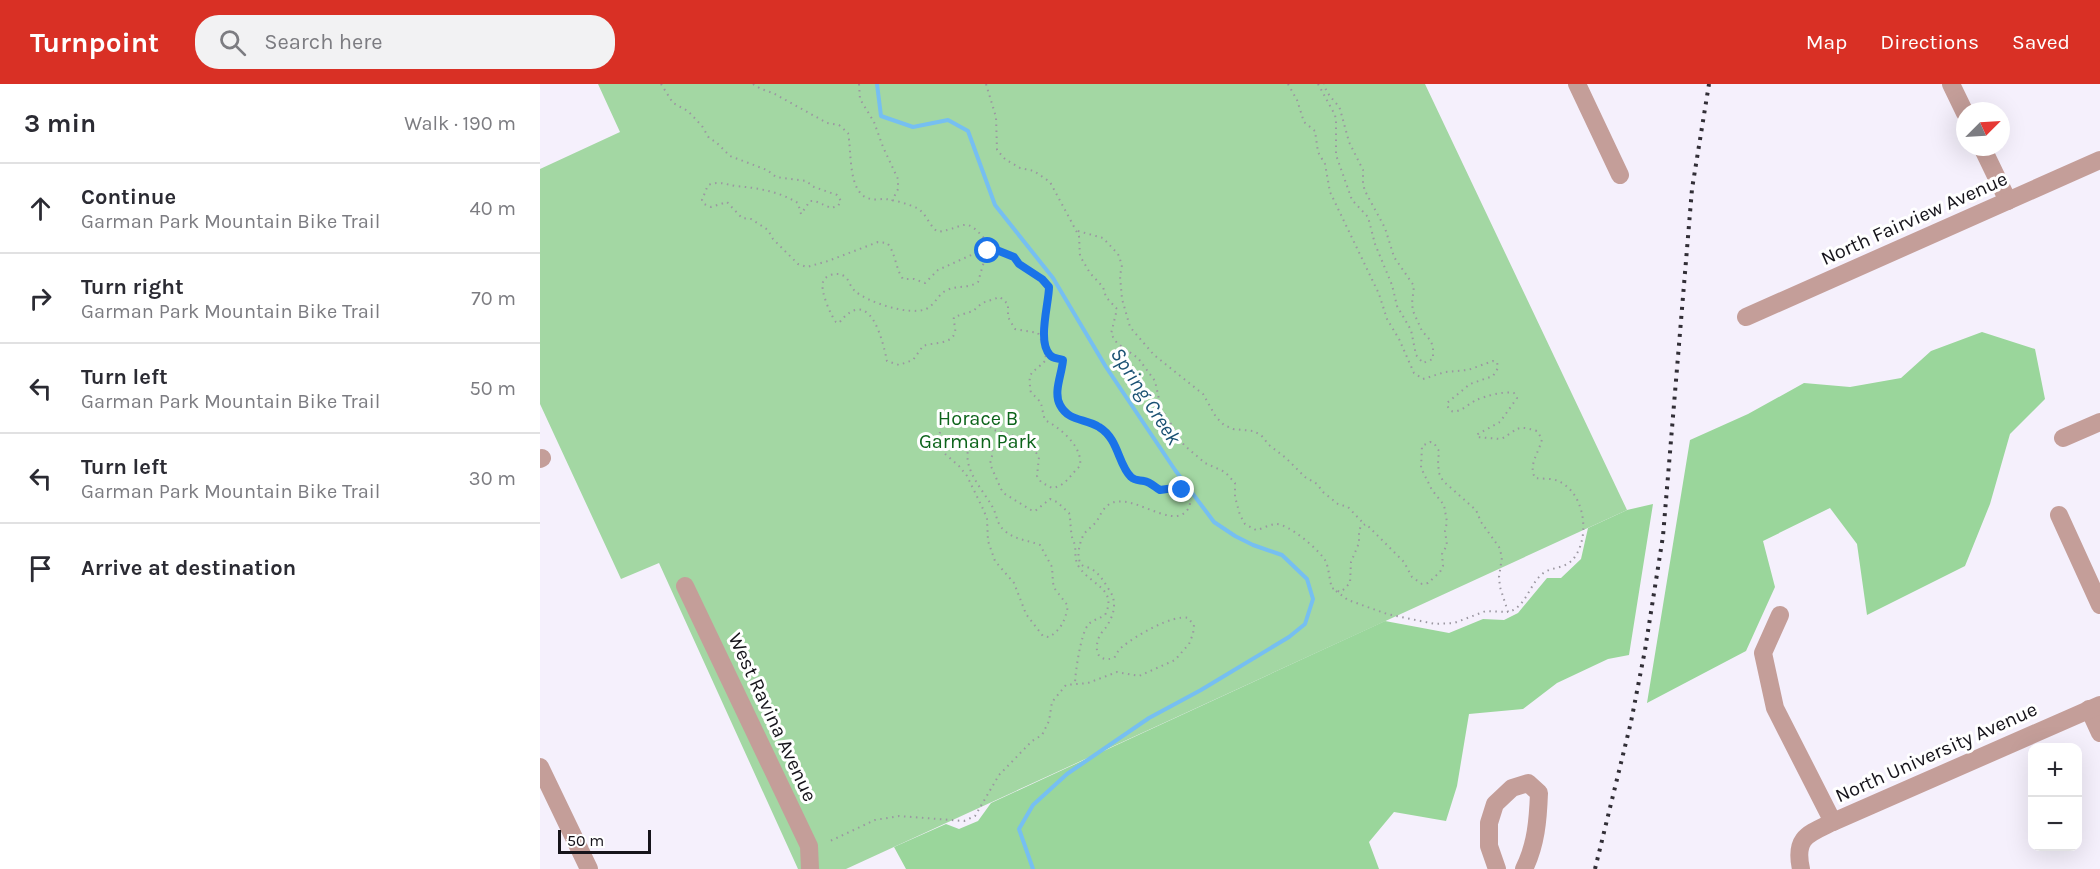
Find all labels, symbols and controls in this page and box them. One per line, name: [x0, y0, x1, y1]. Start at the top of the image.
search box: [195, 15, 615, 69]
text: Turnpoint: [30, 26, 159, 59]
icon: search: [216, 26, 249, 59]
text: Search here: [264, 29, 383, 55]
text: Map: [1806, 30, 1847, 54]
text: Directions: [1880, 30, 1979, 54]
text: Saved: [2012, 30, 2070, 54]
north arrow: [1956, 102, 2010, 156]
text: 3 min: [24, 108, 96, 139]
text: Walk · 190 m: [404, 112, 516, 135]
street label: North Fairview Avenue: [1817, 167, 2011, 270]
text: Continue: [81, 184, 176, 210]
icon: ahead: [24, 192, 57, 225]
text: 40 m: [470, 197, 516, 220]
text: Garman Park Mountain Bike Trail: [81, 210, 380, 233]
route start: [974, 237, 1000, 263]
text: Turn right: [81, 274, 184, 300]
icon: right: [24, 282, 57, 315]
text: 70 m: [471, 287, 516, 310]
text: Garman Park Mountain Bike Trail: [81, 300, 380, 323]
water label: Spring Creek: [1106, 343, 1186, 449]
text: Turn left: [81, 364, 168, 390]
icon: left: [24, 372, 57, 405]
text: 50 m: [469, 377, 516, 400]
text: Garman Park Mountain Bike Trail: [81, 390, 380, 413]
park label: Horace B Garman Park: [919, 407, 1037, 453]
text: Turn left: [81, 454, 168, 480]
icon: left: [24, 462, 57, 495]
text: 30 m: [469, 467, 516, 490]
route end: [1168, 476, 1194, 502]
text: Garman Park Mountain Bike Trail: [81, 480, 380, 503]
icon: arrive: [24, 552, 57, 585]
text: Arrive at destination: [81, 555, 296, 581]
street label: West Ravina Avenue: [723, 629, 822, 805]
street label: North University Avenue: [1832, 697, 2041, 807]
map controls: [2028, 743, 2082, 851]
button: +: [2028, 743, 2082, 797]
button: −: [2028, 797, 2082, 851]
scale bar: [558, 827, 651, 854]
text: 50 m: [567, 831, 604, 850]

